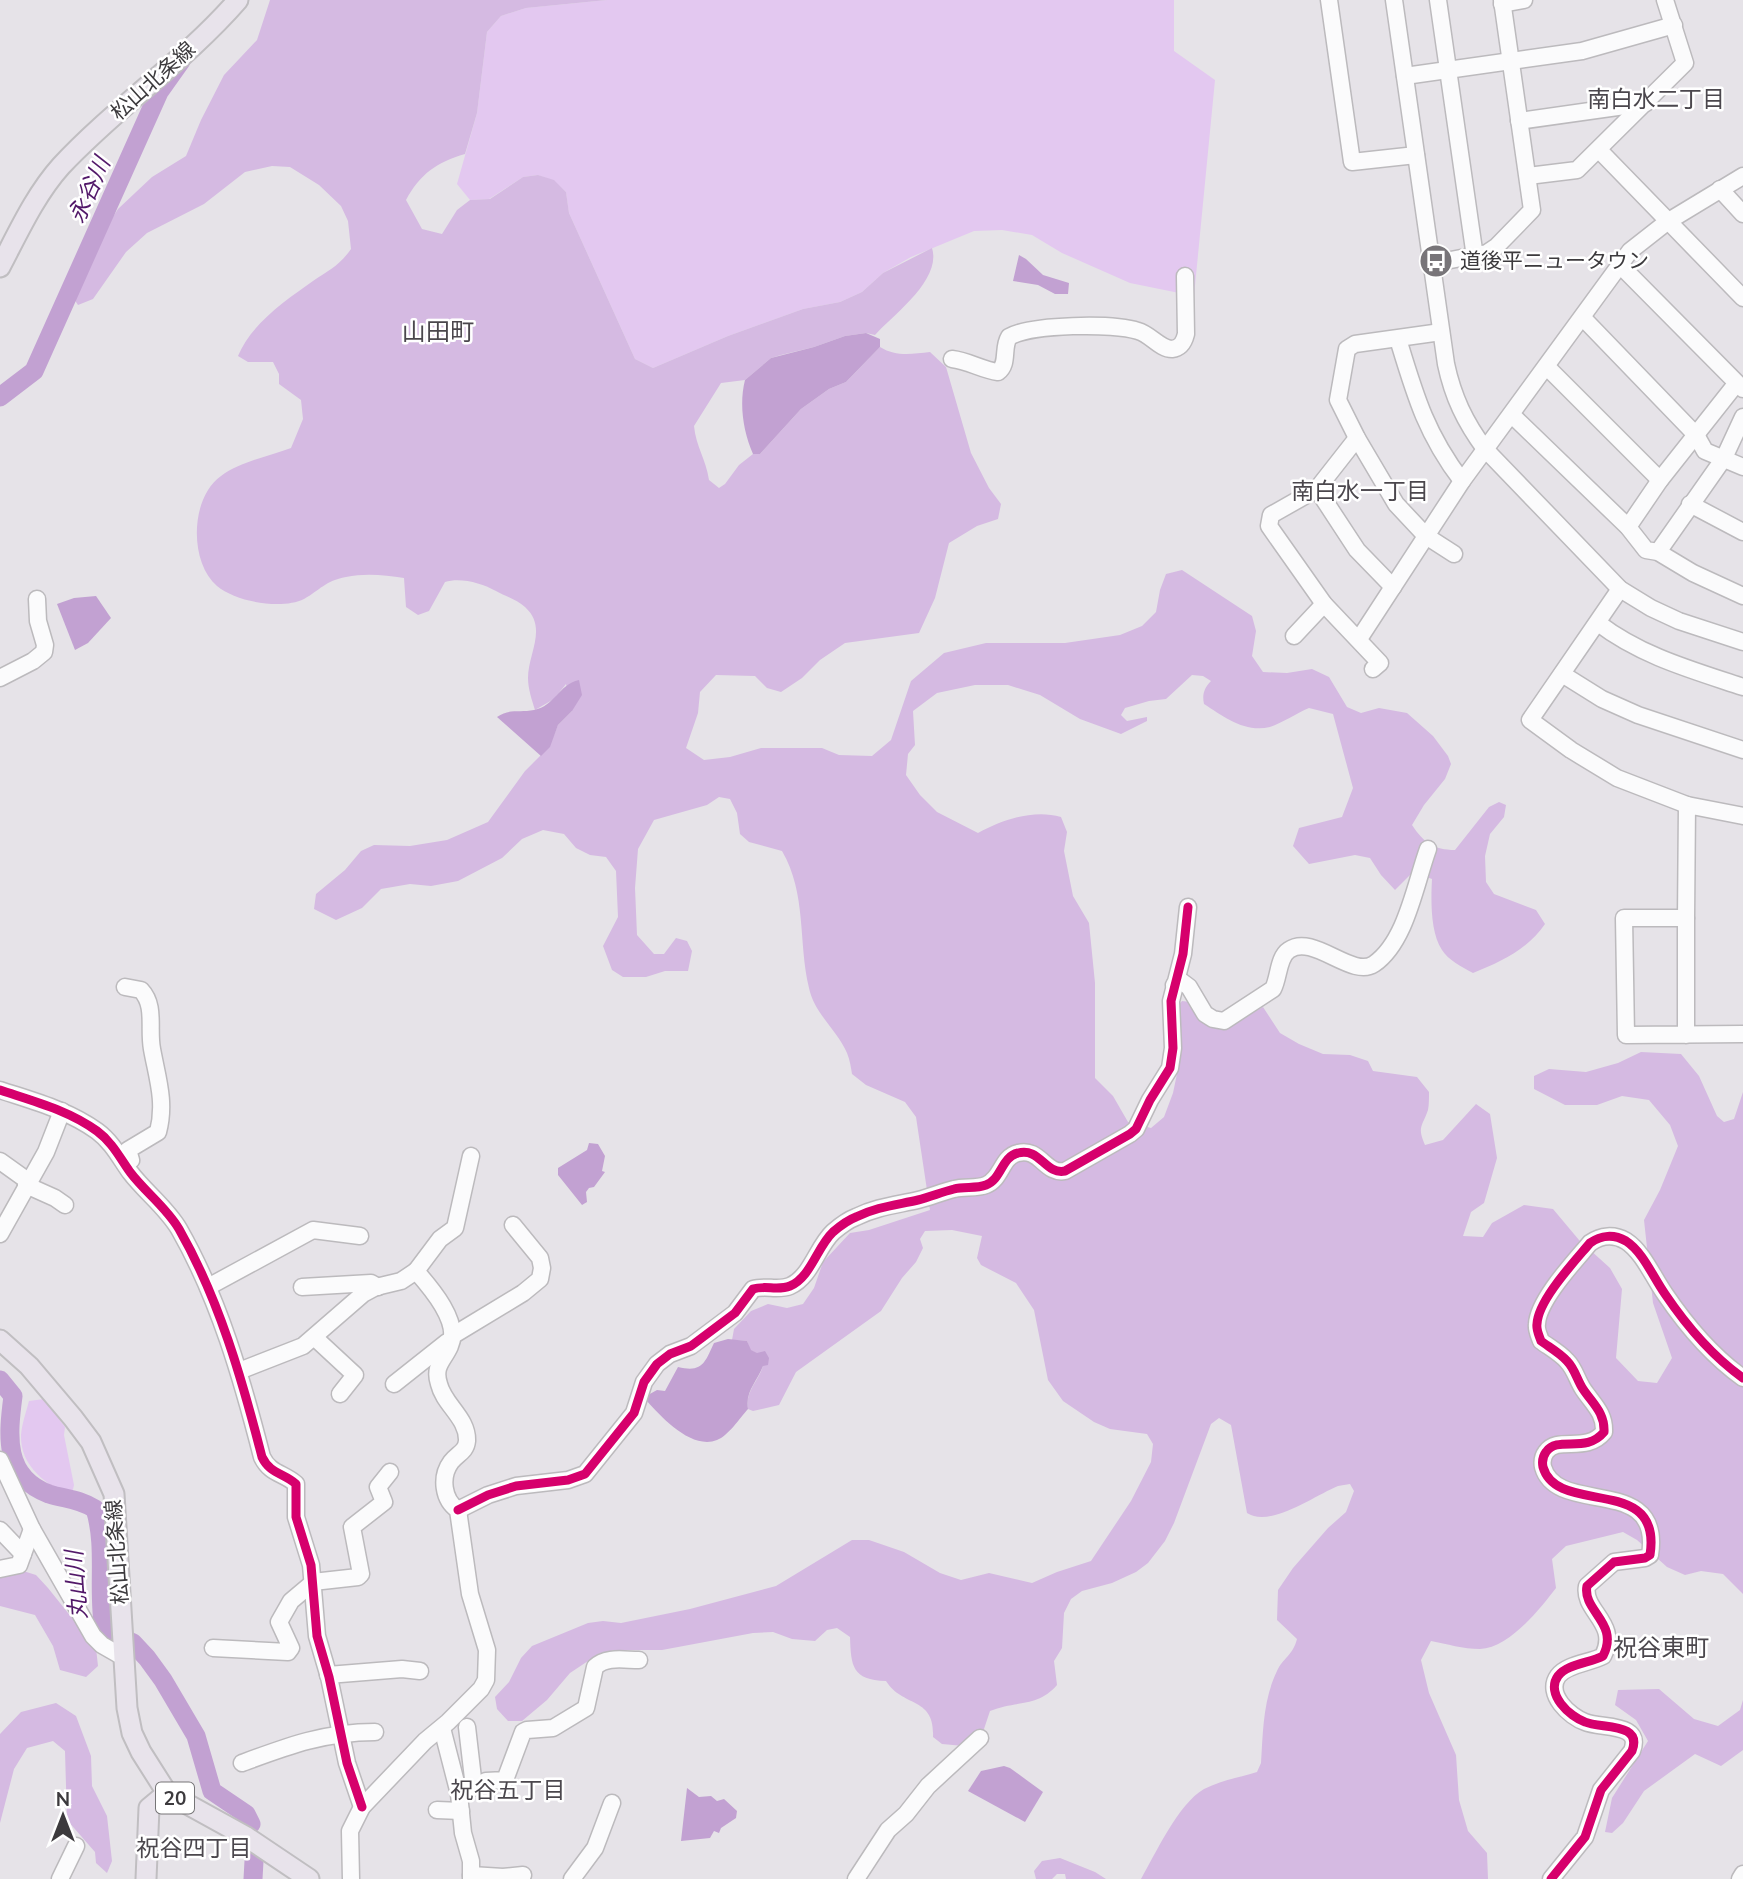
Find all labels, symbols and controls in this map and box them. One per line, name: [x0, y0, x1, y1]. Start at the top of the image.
street label: 松山北条線: [105, 35, 200, 125]
district label: 南白水二丁目: [1587, 84, 1725, 113]
water label: 永谷川: [61, 150, 117, 227]
bus stop icon: 道後平ニュータウン: [1417, 242, 1455, 280]
place label: 道後平ニュータウン: [1460, 247, 1649, 273]
district label: 山田町: [402, 316, 474, 346]
district label: 南白水一丁目: [1291, 476, 1429, 505]
street label: 松山北条線: [99, 1499, 133, 1605]
water label: 丸山川: [58, 1547, 92, 1620]
district label: 祝谷東町: [1613, 1632, 1709, 1662]
district label: 祝谷五丁目: [451, 1775, 566, 1804]
north arrow: [28, 1781, 98, 1851]
road number: 20: [156, 1782, 194, 1814]
text: N: [56, 1787, 70, 1811]
district label: 祝谷四丁目: [137, 1833, 252, 1862]

